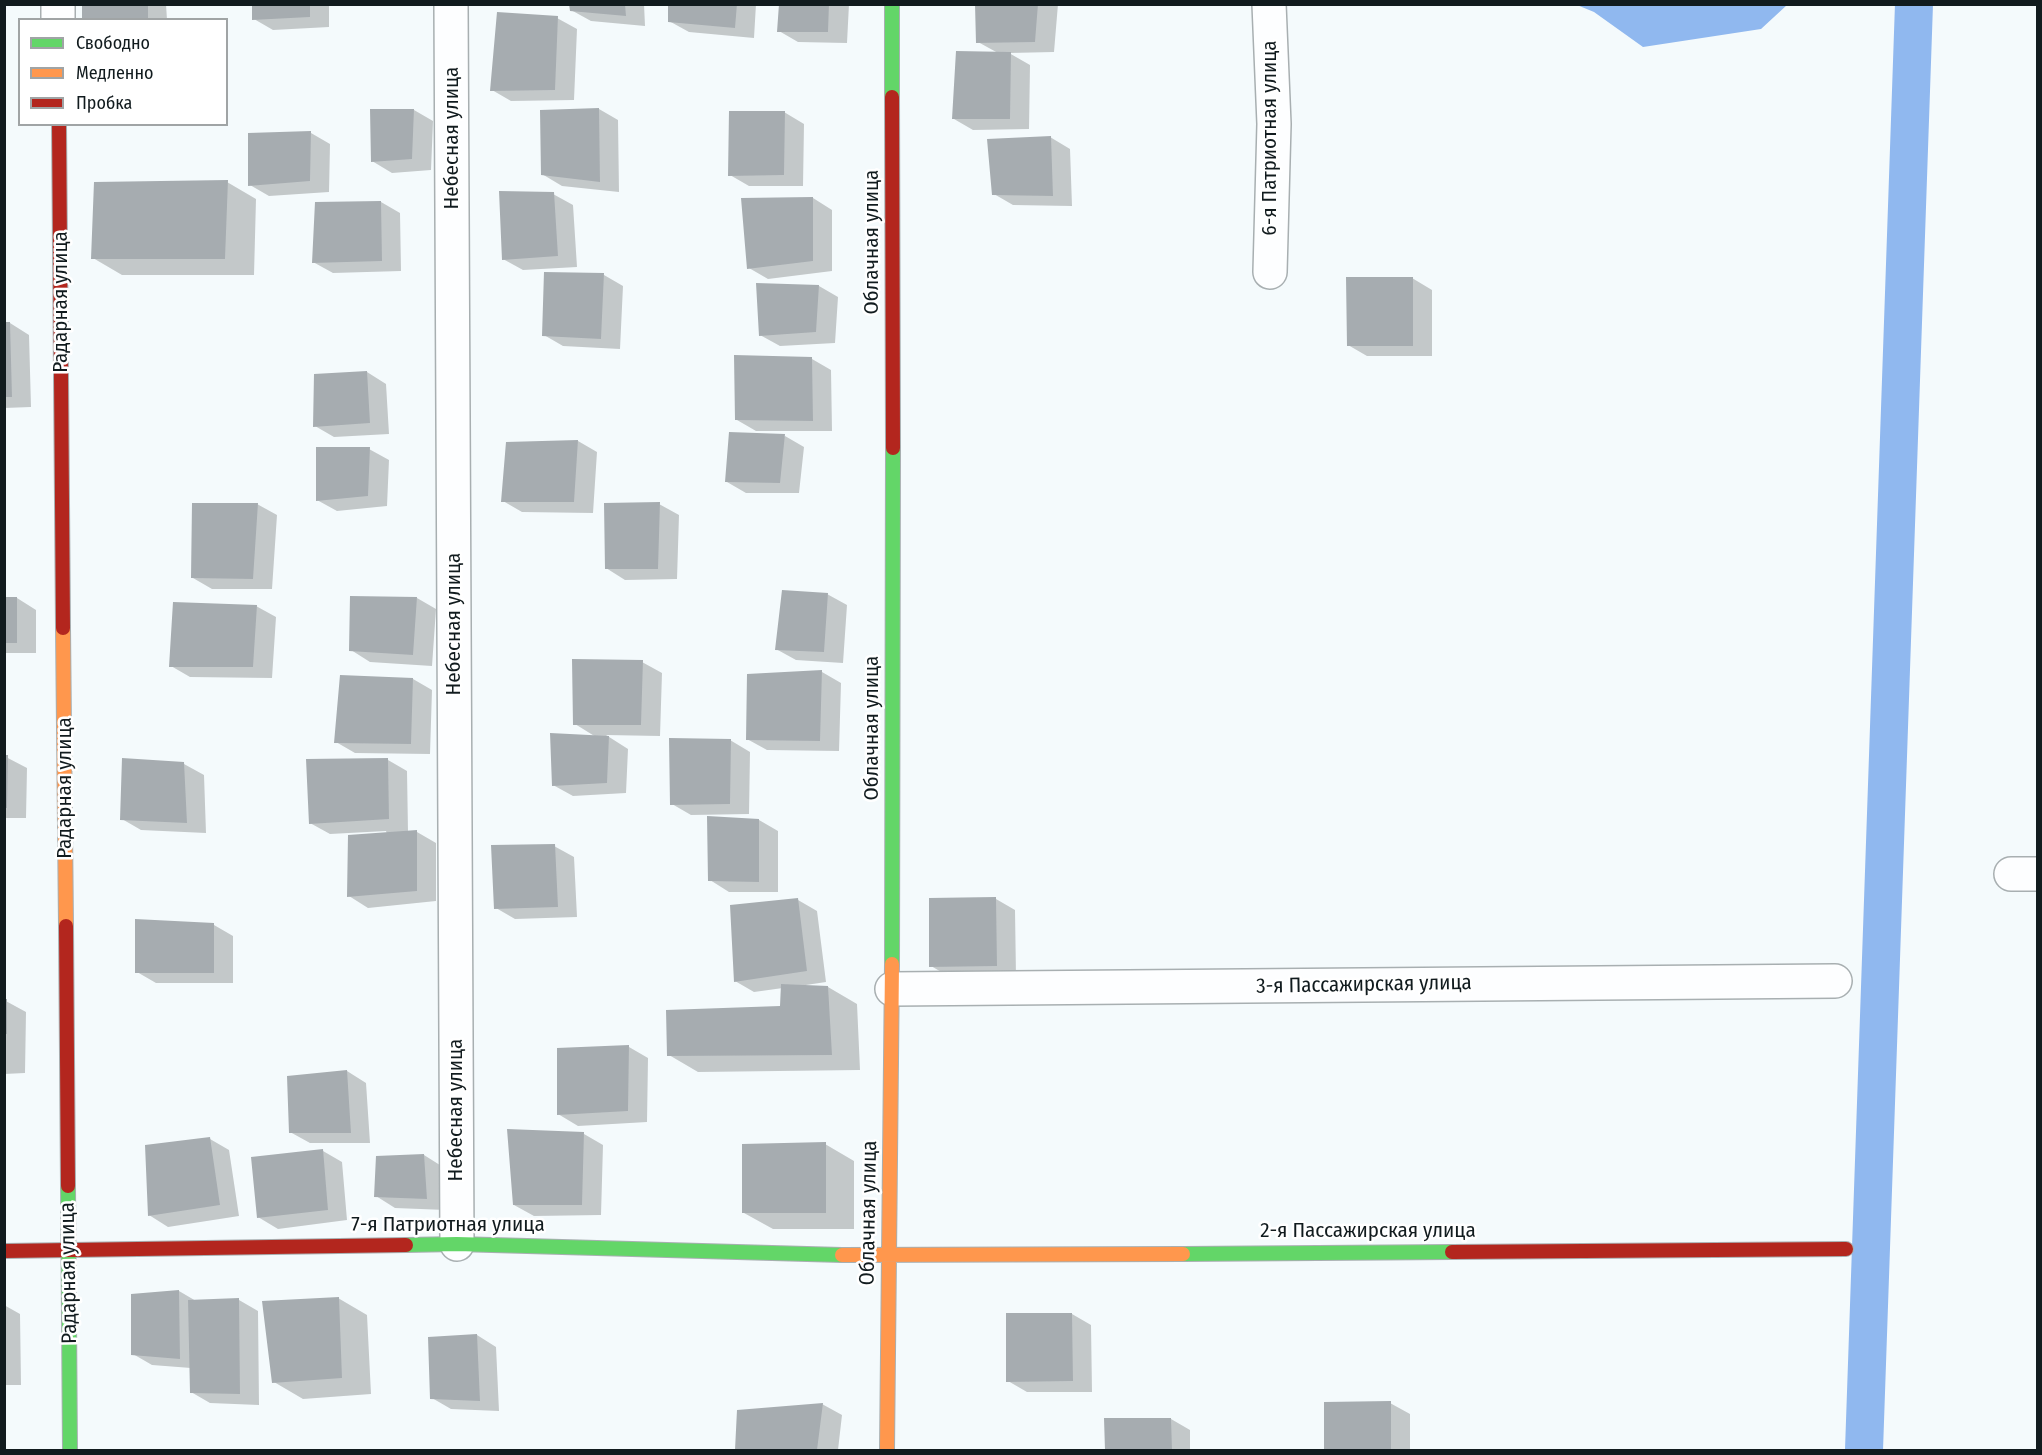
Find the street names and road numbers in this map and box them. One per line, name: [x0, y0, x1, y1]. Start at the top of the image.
street label: 6-я Патриотная улица: [1257, 40, 1283, 236]
street label: Небесная улица: [439, 67, 465, 209]
street label: Облачная улица: [859, 170, 885, 314]
street label: Радарная улица: [48, 231, 74, 373]
street label: Небесная улица: [441, 553, 467, 695]
street label: Облачная улица: [859, 656, 885, 800]
street label: Радарная улица: [52, 717, 78, 859]
street label: 3-я Пассажирская улица: [1256, 971, 1472, 999]
street label: Небесная улица: [443, 1039, 469, 1181]
street label: Облачная улица: [855, 1140, 883, 1286]
street label: Радарная улица: [55, 1202, 83, 1344]
street label: 7-я Патриотная улица: [351, 1212, 545, 1238]
street label: 2-я Пассажирская улица: [1260, 1218, 1476, 1244]

